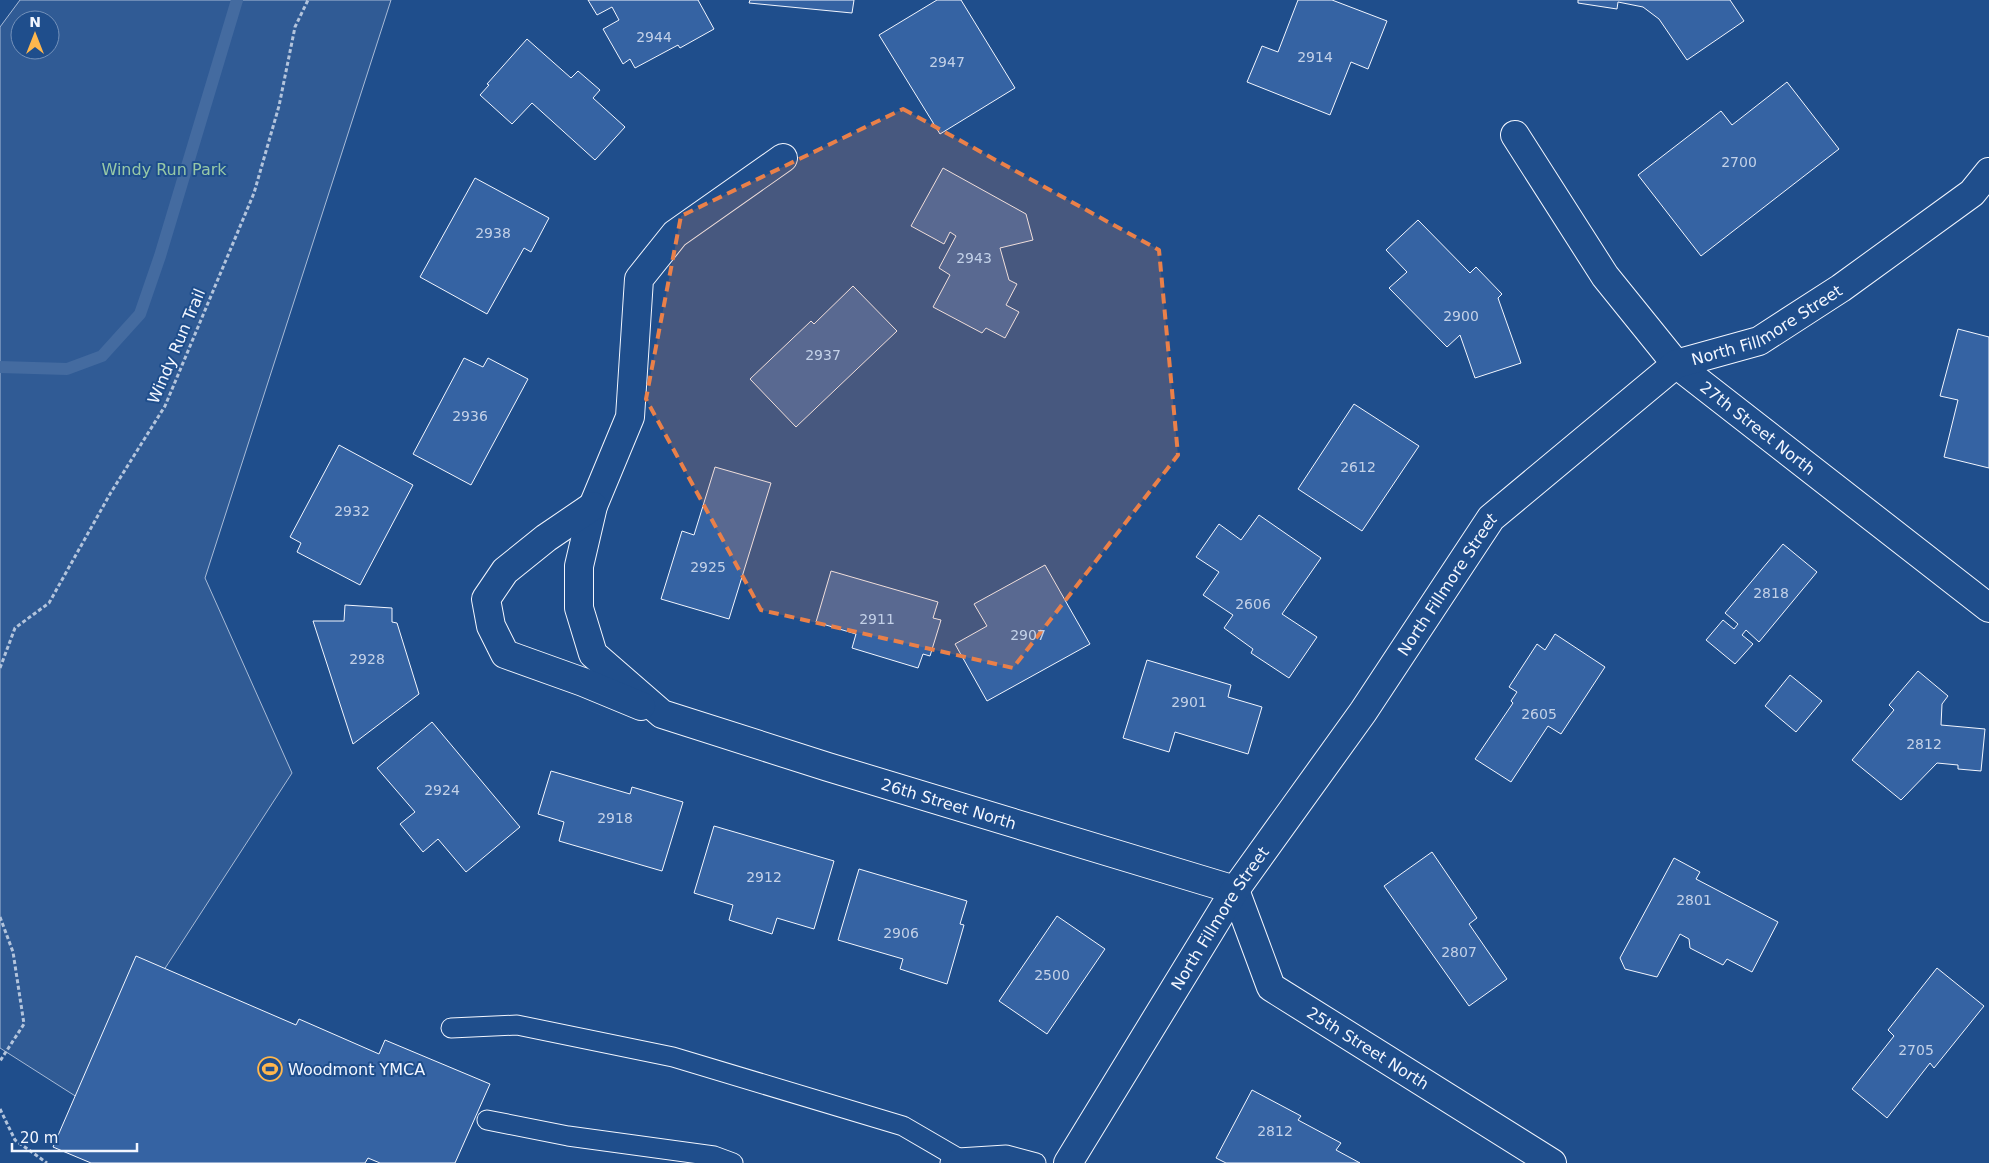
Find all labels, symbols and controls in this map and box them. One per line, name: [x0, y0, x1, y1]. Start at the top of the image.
north arrow: [10, 10, 60, 60]
text: N: [29, 14, 41, 30]
house number: 2944: [636, 29, 672, 45]
house number: 2914: [1297, 49, 1333, 65]
house number: 2947: [929, 54, 965, 70]
house number: 2700: [1721, 154, 1757, 170]
park label: Windy Run Park: [101, 160, 227, 179]
house number: 2938: [475, 225, 511, 241]
house number: 2943: [956, 250, 992, 266]
street label: North Fillmore Street: [1689, 281, 1846, 369]
street label: Windy Run Trail: [144, 286, 209, 407]
house number: 2900: [1443, 308, 1479, 324]
house number: 2937: [805, 347, 841, 363]
street label: 27th Street North: [1696, 377, 1819, 479]
house number: 2936: [452, 408, 488, 424]
house number: 2612: [1340, 459, 1376, 475]
house number: 2932: [334, 503, 370, 519]
street label: North Fillmore Street: [1394, 509, 1500, 660]
house number: 2925: [690, 559, 726, 575]
house number: 2818: [1753, 585, 1789, 601]
house number: 2606: [1235, 596, 1271, 612]
house number: 2911: [859, 611, 895, 627]
house number: 2907: [1010, 627, 1046, 643]
house number: 2928: [349, 651, 385, 667]
house number: 2901: [1171, 694, 1207, 710]
house number: 2605: [1521, 706, 1557, 722]
house number: 2812: [1906, 736, 1942, 752]
street label: 26th Street North: [879, 775, 1019, 833]
house number: 2924: [424, 782, 460, 798]
house number: 2918: [597, 810, 633, 826]
street label: North Fillmore Street: [1167, 843, 1273, 994]
house number: 2912: [746, 869, 782, 885]
house number: 2801: [1676, 892, 1712, 908]
house number: 2906: [883, 925, 919, 941]
house number: 2807: [1441, 944, 1477, 960]
house number: 2500: [1034, 967, 1070, 983]
street label: 25th Street North: [1303, 1003, 1432, 1094]
house number: 2705: [1898, 1042, 1934, 1058]
sports icon: Woodmont YMCA: [257, 1056, 283, 1082]
place label: Woodmont YMCA: [288, 1060, 425, 1079]
scale bar: [12, 1120, 138, 1152]
house number: 2812: [1257, 1123, 1293, 1139]
text: 20 m: [20, 1129, 58, 1147]

